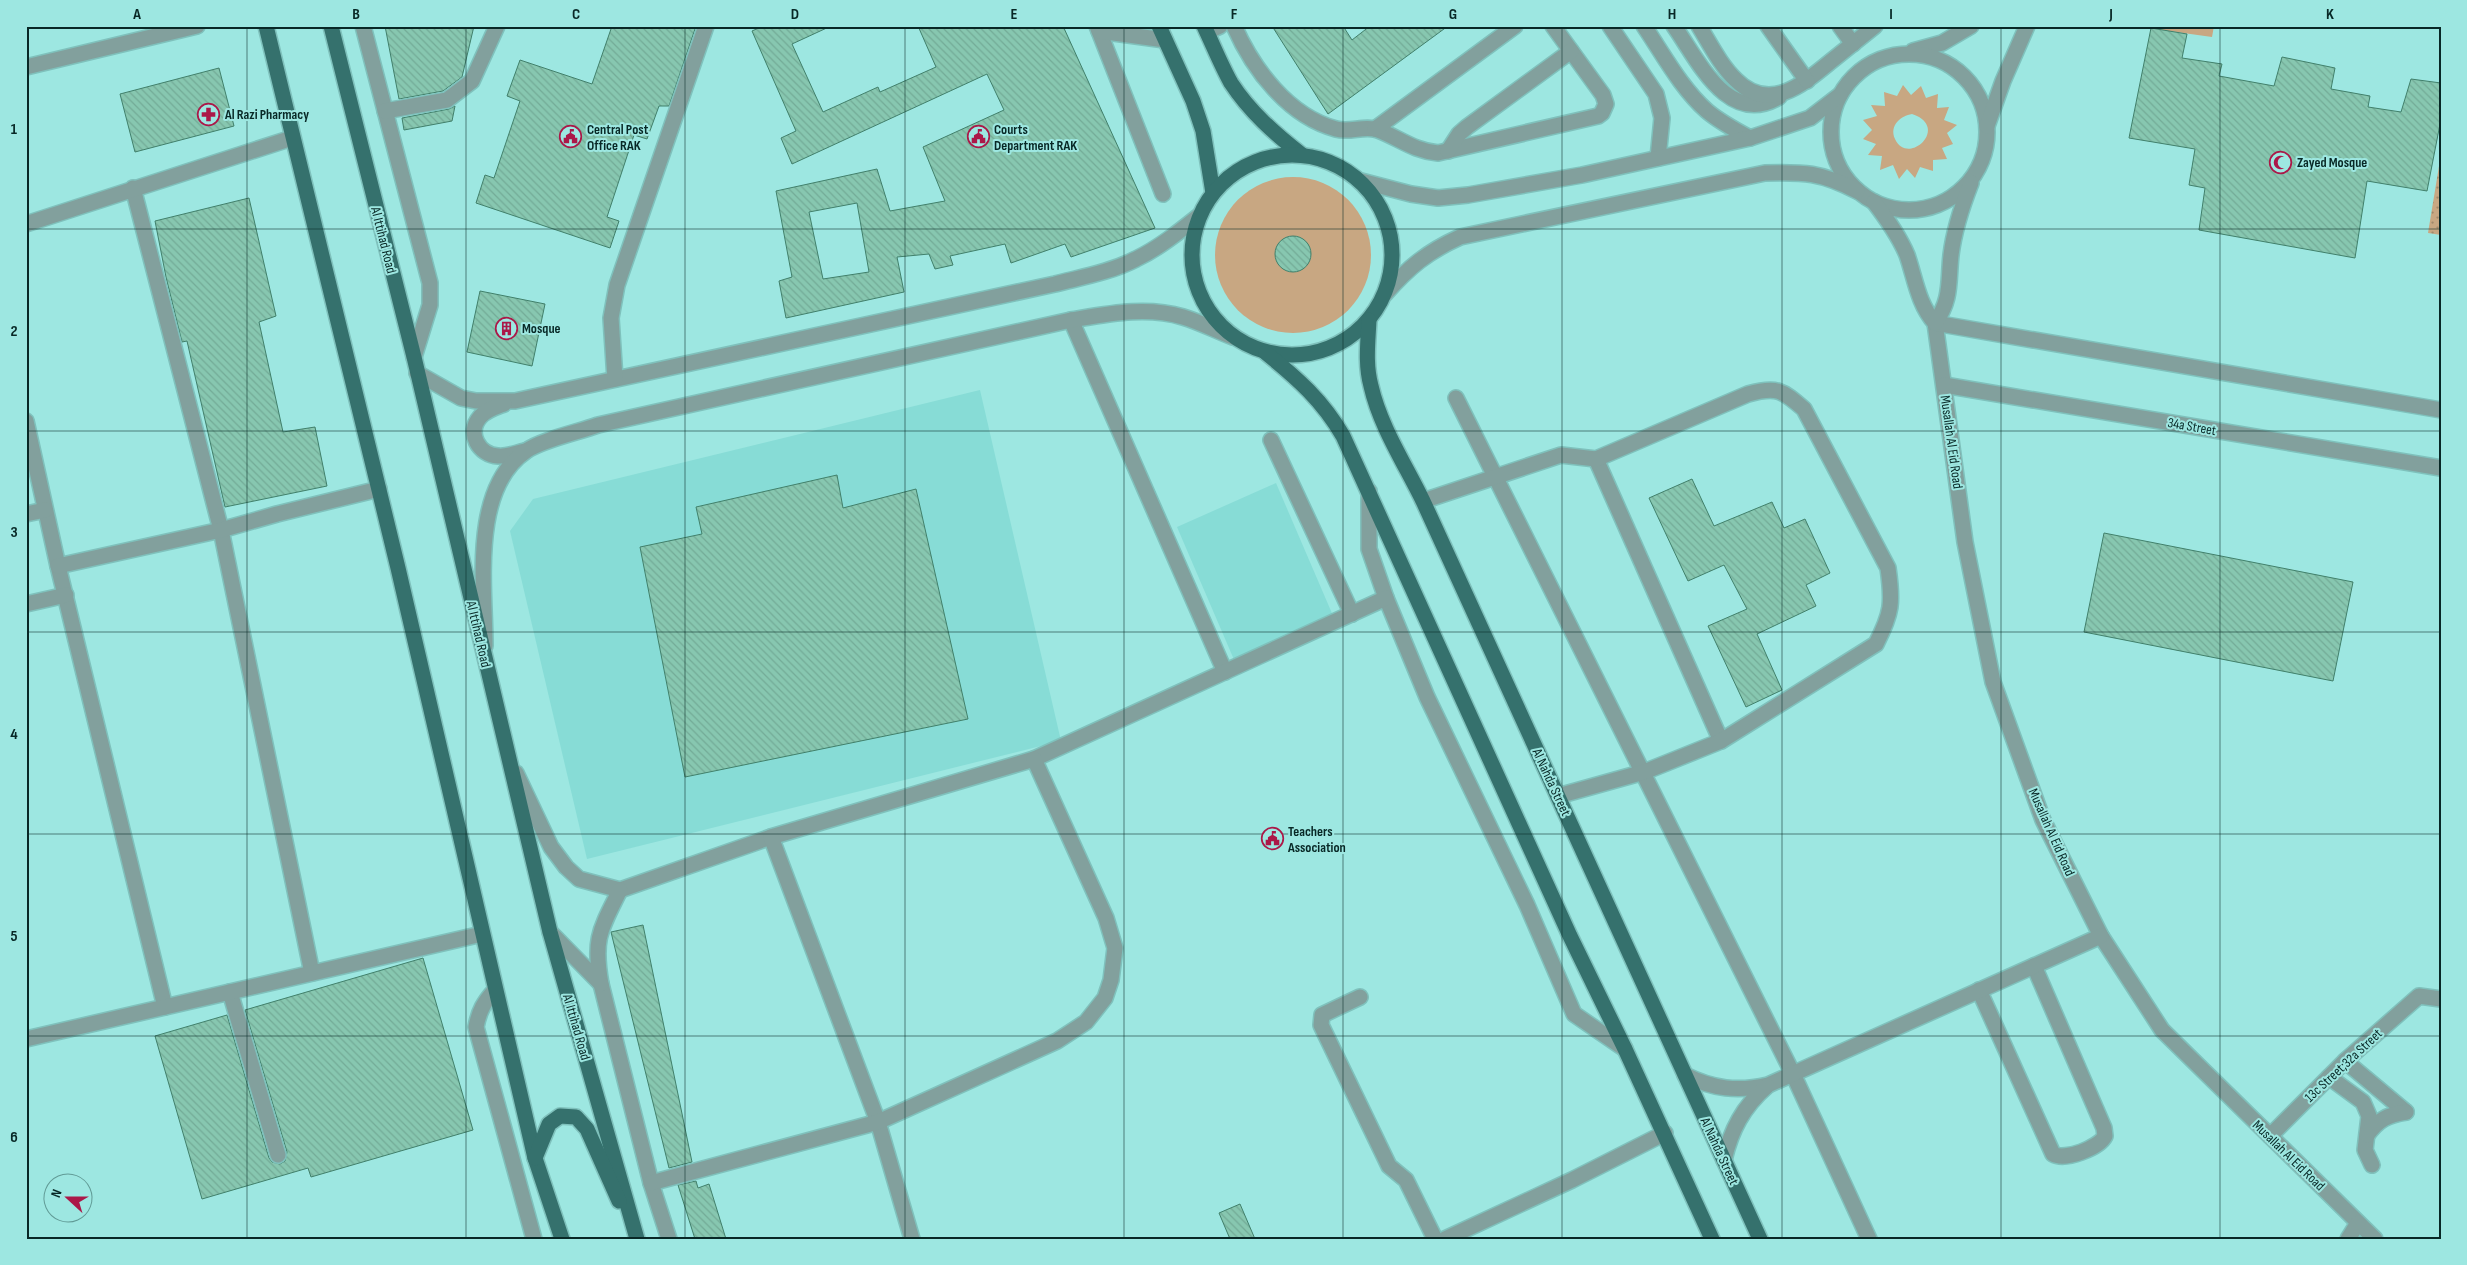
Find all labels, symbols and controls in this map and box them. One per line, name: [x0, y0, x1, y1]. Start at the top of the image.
text: A: [132, 5, 141, 24]
text: B: [352, 5, 360, 24]
text: C: [572, 5, 580, 24]
text: D: [791, 5, 799, 24]
text: E: [1011, 5, 1018, 24]
text: F: [1231, 5, 1238, 24]
text: G: [1449, 5, 1457, 24]
text: H: [1668, 5, 1676, 24]
text: I: [1889, 5, 1893, 24]
text: J: [2108, 5, 2113, 24]
text: K: [2326, 5, 2334, 24]
pharmacy icon: Al Razi Pharmacy: [197, 102, 221, 126]
place label: Al Razi Pharmacy: [224, 106, 309, 123]
text: 1: [11, 120, 18, 139]
place label: Central Post Office RAK: [587, 121, 649, 154]
place label: Courts Department RAK: [994, 121, 1077, 154]
public building icon: Central Post Office RAK: [559, 125, 583, 149]
public building icon: Courts Department RAK: [966, 125, 990, 149]
mosque icon: Zayed Mosque: [2269, 150, 2293, 174]
place label: Zayed Mosque: [2297, 154, 2367, 171]
street label: Al Ittihad Road: [367, 204, 400, 275]
building icon: Mosque: [494, 316, 518, 340]
place label: Mosque: [522, 320, 561, 337]
text: 2: [10, 322, 18, 341]
street label: Musallah Al Eid Road: [1937, 394, 1966, 490]
street label: 34a Street: [2166, 414, 2217, 439]
text: 3: [10, 523, 18, 542]
street label: Al Ittihad Road: [462, 598, 494, 669]
text: 4: [10, 725, 18, 744]
street label: Al Nahda Street: [1528, 745, 1575, 819]
street label: Musallah Al Eid Road: [2025, 786, 2079, 879]
place label: Teachers Association: [1287, 823, 1346, 856]
public building icon: Teachers Association: [1260, 827, 1284, 851]
text: 5: [10, 927, 18, 946]
street label: Al Ittihad Road: [559, 991, 594, 1062]
street label: 13c Street;32a Street: [2301, 1025, 2386, 1106]
street label: Al Nahda Street: [1696, 1114, 1743, 1188]
street label: Musallah Al Eid Road: [2249, 1117, 2329, 1194]
text: 6: [10, 1128, 18, 1147]
north arrow: [42, 1172, 92, 1222]
text: N: [47, 1187, 66, 1200]

